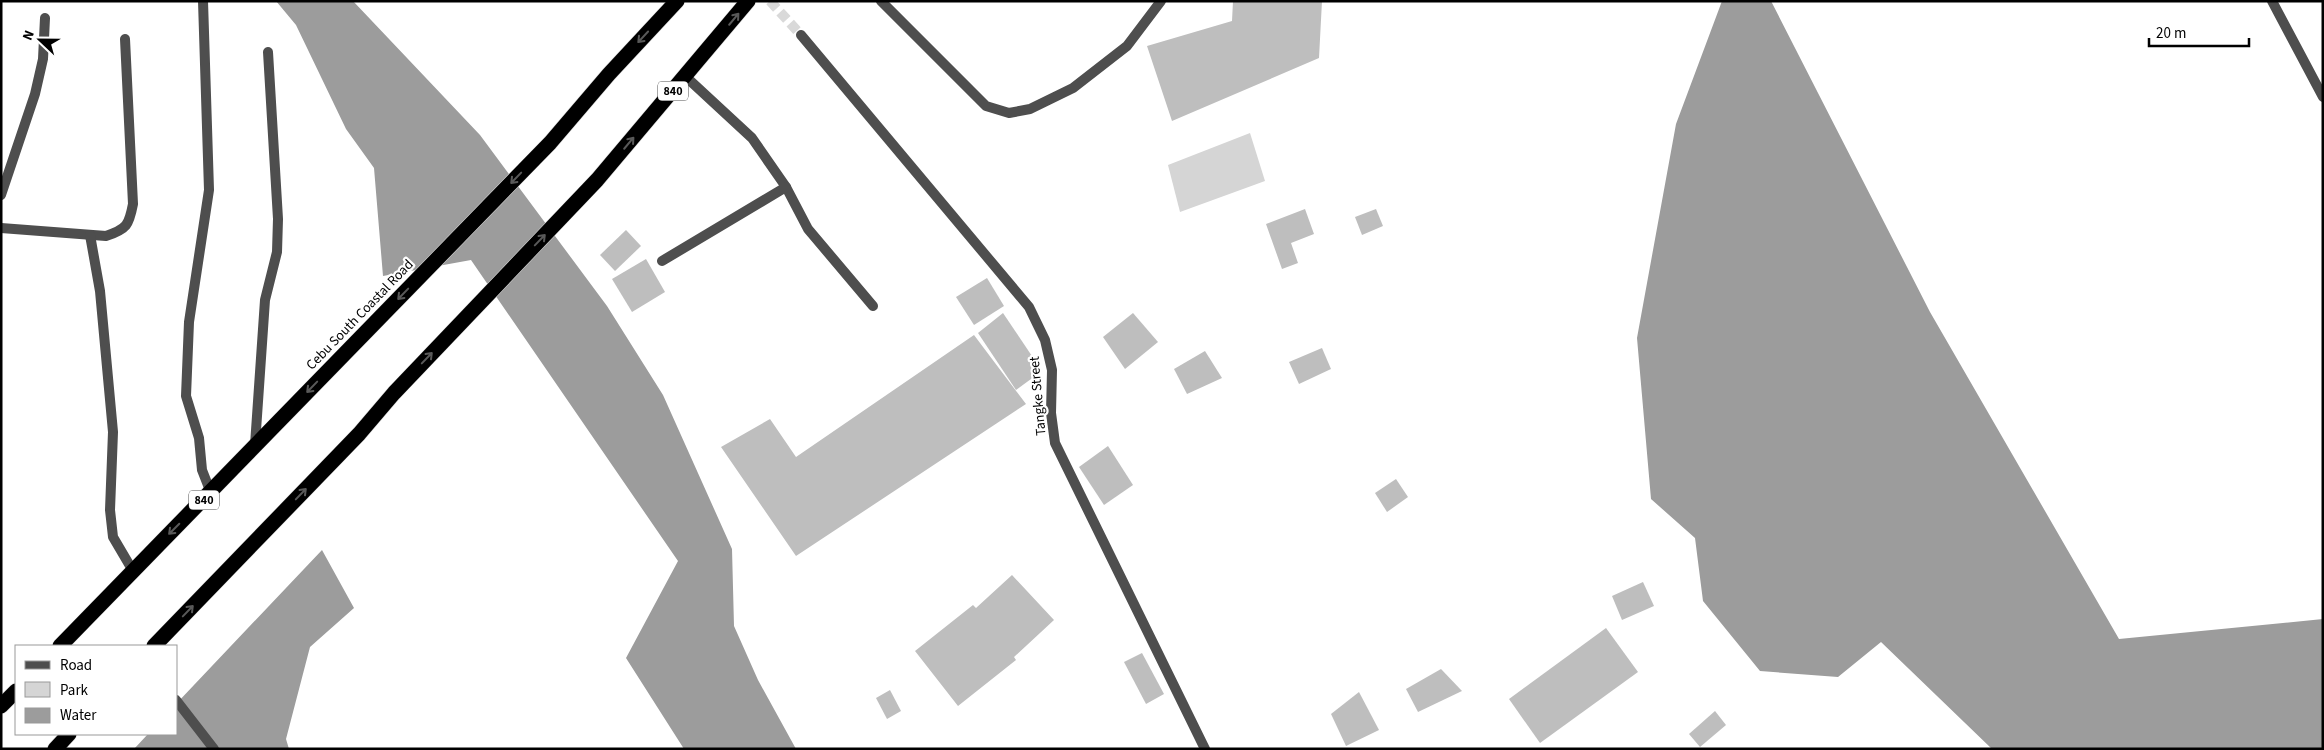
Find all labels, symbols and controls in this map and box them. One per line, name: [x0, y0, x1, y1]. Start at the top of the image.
one-way arrow: [728, 12, 739, 25]
north arrow: [15, 15, 65, 65]
scale bar: [2149, 15, 2249, 47]
text: 20 m: [2156, 23, 2186, 44]
text: N: [18, 27, 40, 44]
one-way arrow: [637, 31, 649, 43]
road number: 840: [658, 82, 688, 100]
one-way arrow: [623, 136, 635, 149]
one-way arrow: [510, 172, 522, 184]
one-way arrow: [534, 234, 546, 247]
street label: Cebu South Coastal Road: [302, 255, 418, 375]
one-way arrow: [397, 288, 409, 301]
one-way arrow: [421, 352, 433, 364]
street label: Tangke Street: [1025, 355, 1051, 437]
one-way arrow: [306, 381, 318, 393]
one-way arrow: [295, 488, 307, 501]
road number: 840: [189, 490, 219, 510]
one-way arrow: [169, 523, 181, 535]
one-way arrow: [182, 605, 194, 617]
legend: [15, 645, 178, 735]
text: Road: [60, 655, 92, 676]
text: Park: [60, 680, 89, 701]
text: Water: [60, 705, 97, 726]

